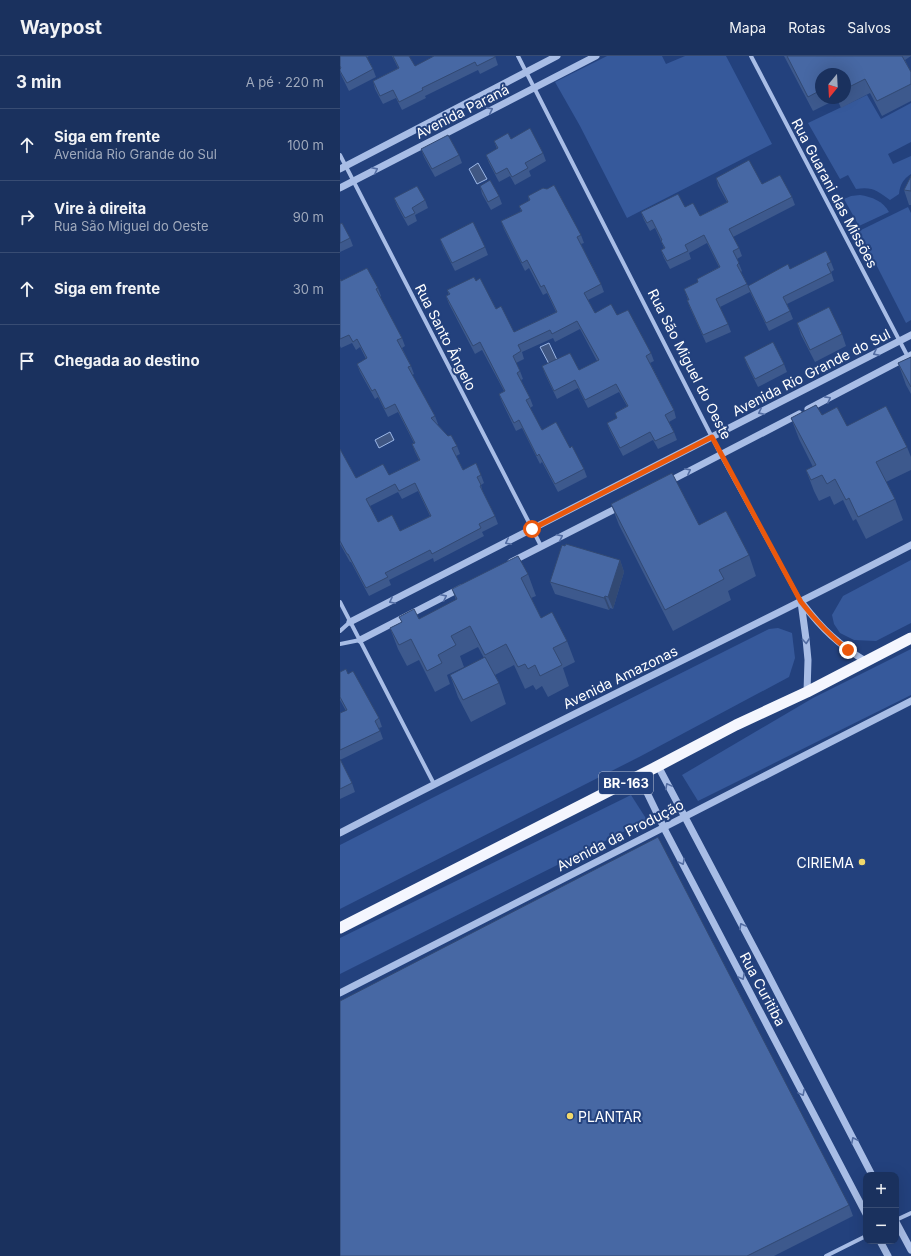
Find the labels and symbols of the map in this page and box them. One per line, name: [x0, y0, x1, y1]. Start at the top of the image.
north arrow: [815, 68, 851, 104]
street label: Avenida Paraná: [412, 80, 512, 142]
one-way arrow: [486, 108, 493, 115]
street label: Rua Guarani das Missões: [788, 115, 882, 271]
one-way arrow: [370, 168, 378, 175]
street label: Rua Santo Ângelo: [412, 281, 480, 393]
street label: Rua São Miguel do Oeste: [645, 286, 735, 442]
street label: Avenida Rio Grande do Sul: [729, 325, 893, 419]
one-way arrow: [873, 348, 881, 356]
one-way arrow: [824, 396, 831, 403]
one-way arrow: [757, 407, 765, 415]
one-way arrow: [684, 469, 691, 476]
route start: [523, 520, 541, 538]
one-way arrow: [556, 534, 563, 542]
one-way arrow: [504, 537, 512, 544]
one-way arrow: [440, 594, 447, 601]
one-way arrow: [389, 596, 396, 604]
one-way arrow: [802, 638, 811, 644]
route end: [839, 641, 857, 659]
street label: Avenida Amazonas: [560, 642, 680, 712]
road number: BR-163: [599, 772, 653, 794]
one-way arrow: [665, 783, 673, 790]
street label: Avenida da Produção: [554, 796, 686, 874]
place label: CIRIEMA: [797, 854, 854, 871]
marker: CIRIEMA: [857, 857, 867, 867]
one-way arrow: [677, 858, 685, 865]
one-way arrow: [739, 923, 747, 930]
street label: Rua Curitiba: [736, 949, 790, 1029]
one-way arrow: [737, 973, 745, 981]
one-way arrow: [798, 1088, 805, 1096]
place label: PLANTAR: [578, 1108, 642, 1125]
marker: PLANTAR: [565, 1111, 575, 1121]
one-way arrow: [851, 1137, 858, 1145]

